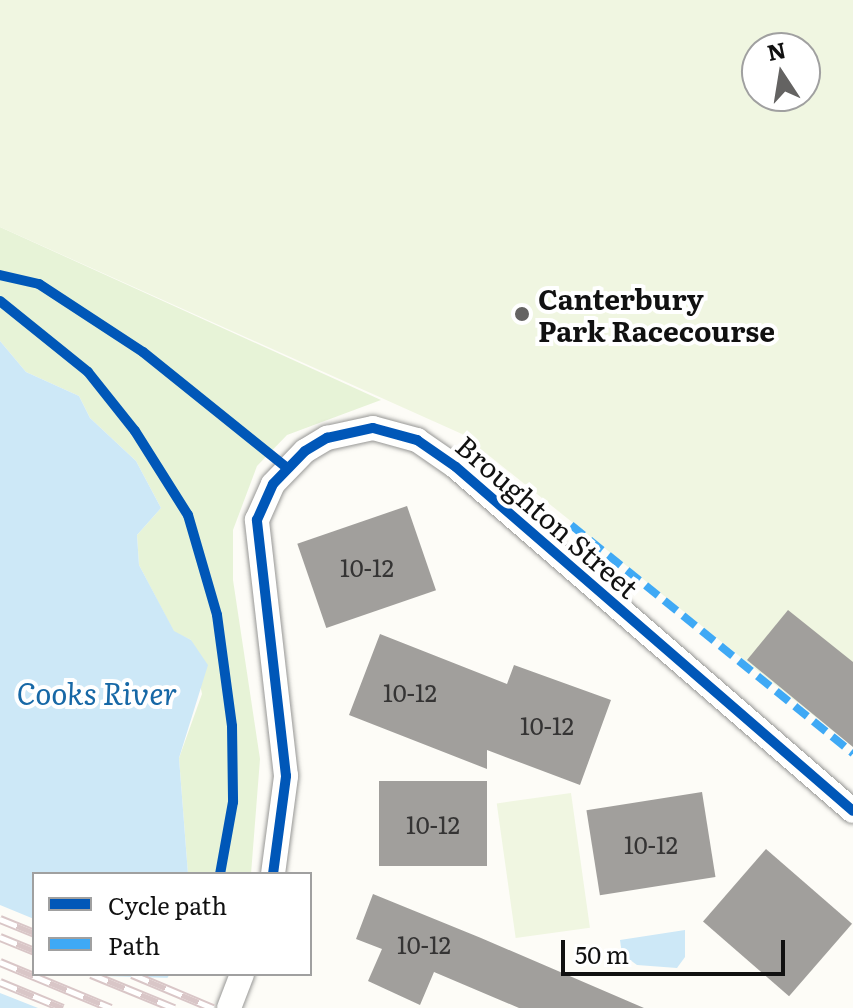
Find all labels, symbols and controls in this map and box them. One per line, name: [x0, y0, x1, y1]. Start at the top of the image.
north arrow: [741, 32, 821, 112]
text: N: [764, 32, 789, 68]
place label: Canterbury Park Racecourse: [538, 281, 775, 347]
marker: Canterbury Park Racecourse: [513, 305, 531, 323]
street label: Broughton Street: [450, 428, 646, 604]
house number: 10-12: [340, 553, 394, 581]
water label: Cooks River: [17, 674, 177, 710]
house number: 10-12: [383, 678, 437, 706]
house number: 10-12: [520, 711, 574, 739]
house number: 10-12: [406, 810, 460, 838]
house number: 10-12: [624, 830, 678, 858]
legend: [32, 872, 312, 976]
text: Cycle path: [108, 887, 227, 922]
scale bar: [565, 924, 789, 974]
text: Path: [108, 927, 160, 962]
house number: 10-12: [397, 930, 451, 958]
text: 50 m: [575, 936, 629, 971]

